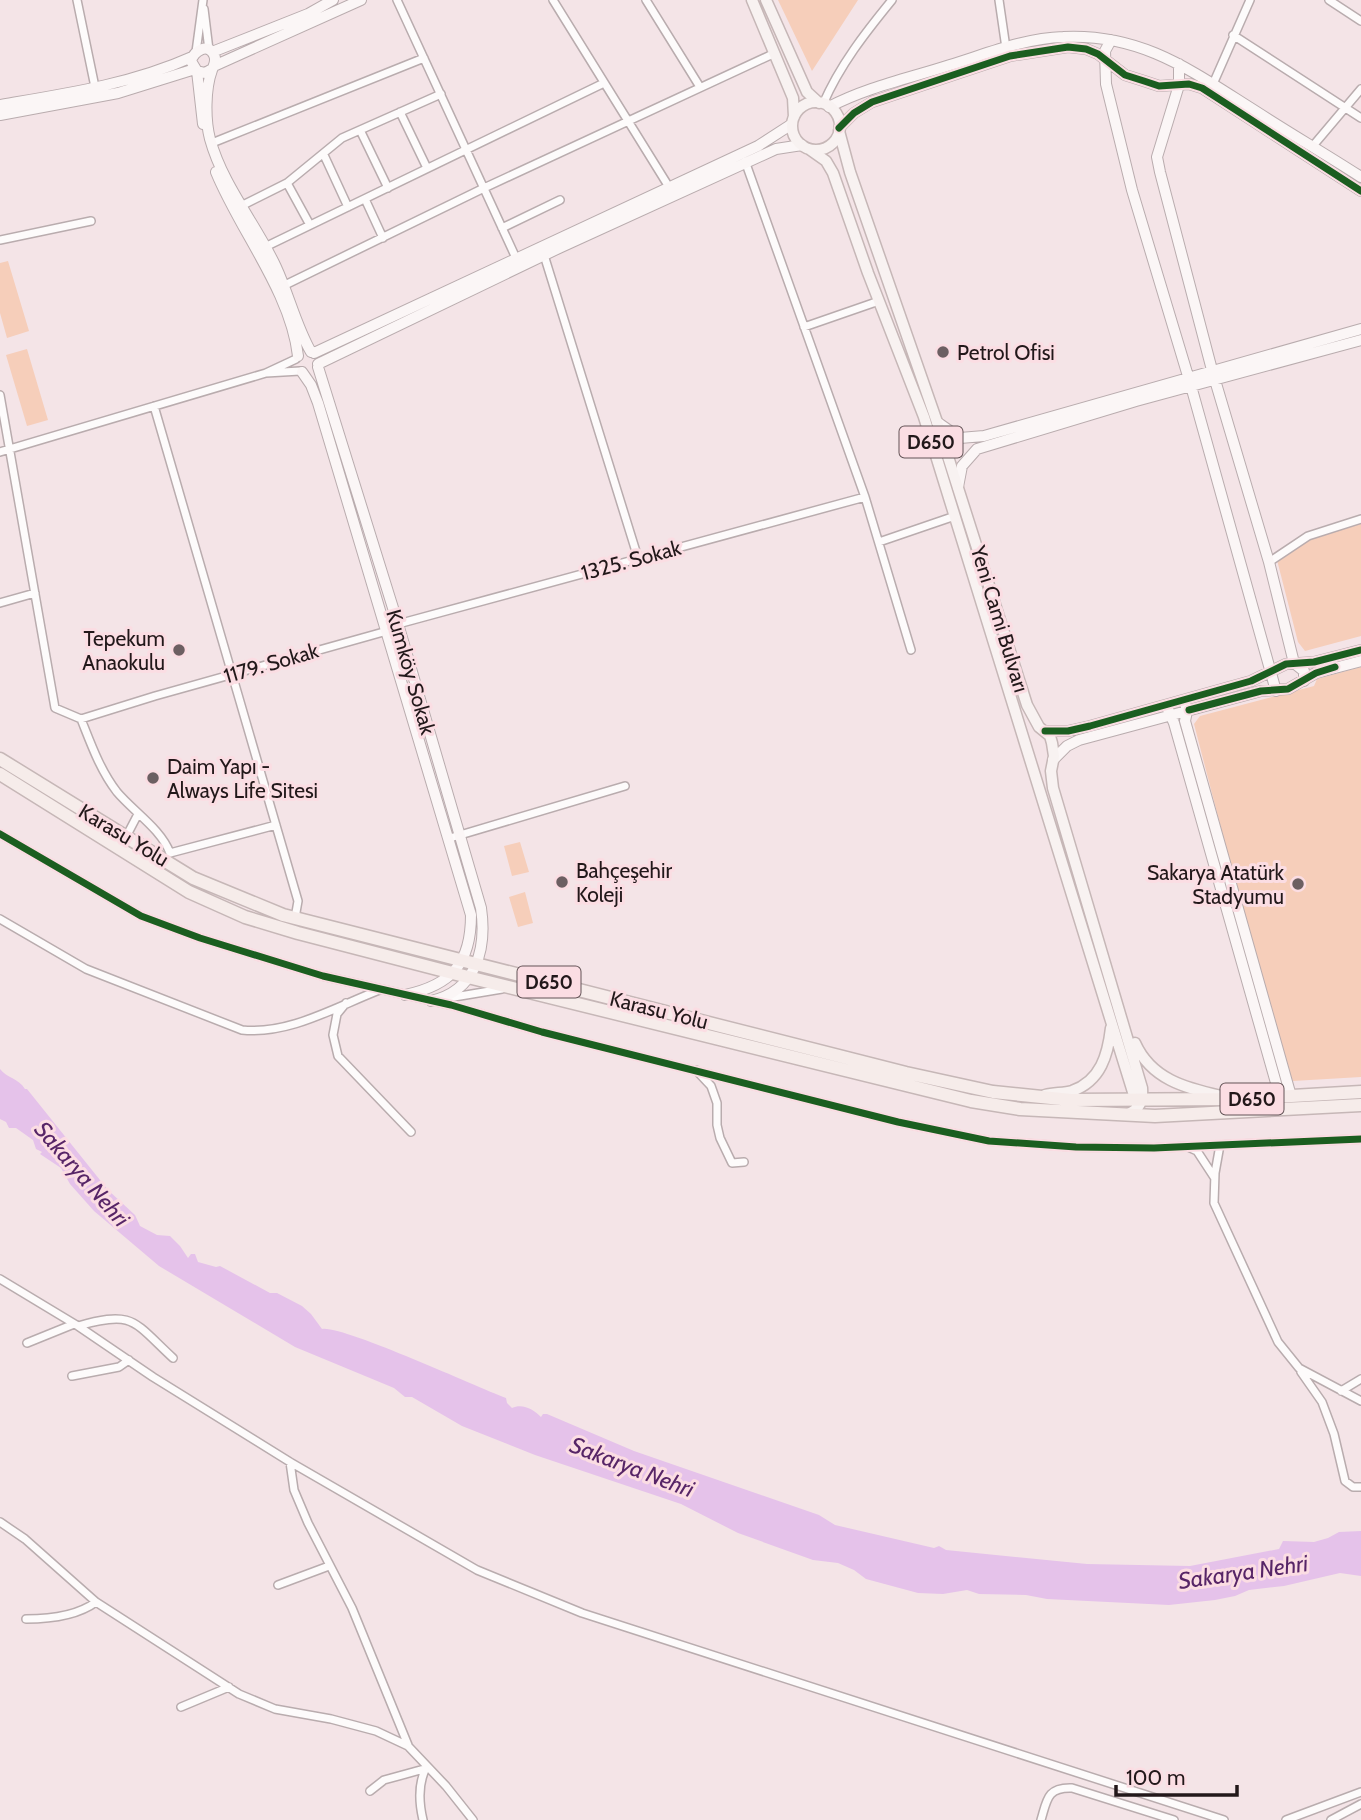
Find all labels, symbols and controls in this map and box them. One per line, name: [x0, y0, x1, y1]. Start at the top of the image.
place label: Petrol Ofisi: [957, 340, 1055, 365]
marker: Petrol Ofisi: [935, 344, 951, 360]
road number: D650: [900, 426, 962, 458]
street label: 1325. Sokak: [578, 535, 684, 585]
street label: Yeni Cami Bulvarı: [966, 542, 1034, 695]
street label: Kumköy Sokak: [381, 607, 441, 738]
place label: Tepekum Anaokulu: [82, 626, 165, 675]
street label: 1179. Sokak: [221, 637, 322, 688]
marker: Tepekum Anaokulu: [171, 642, 187, 658]
place label: Daim Yapı - Always Life Sitesi: [167, 754, 318, 803]
marker: Daim Yapı - Always Life Sitesi: [145, 770, 161, 786]
street label: Karasu Yolu: [74, 798, 174, 872]
place label: Bahçeşehir Koleji: [576, 858, 672, 908]
place label: Sakarya Atatürk Stadyumu: [1147, 860, 1285, 909]
marker: Bahçeşehir Koleji: [554, 874, 570, 890]
marker: Sakarya Atatürk Stadyumu: [1290, 876, 1306, 892]
road number: D650: [518, 966, 580, 998]
street label: Karasu Yolu: [607, 986, 711, 1034]
road number: D650: [1220, 1084, 1284, 1114]
water label: Sakarya Nehri: [29, 1116, 136, 1233]
water label: Sakarya Nehri: [566, 1431, 699, 1504]
water label: Sakarya Nehri: [1176, 1549, 1311, 1595]
scale bar: [1116, 1754, 1237, 1798]
text: 100 m: [1126, 1765, 1185, 1790]

